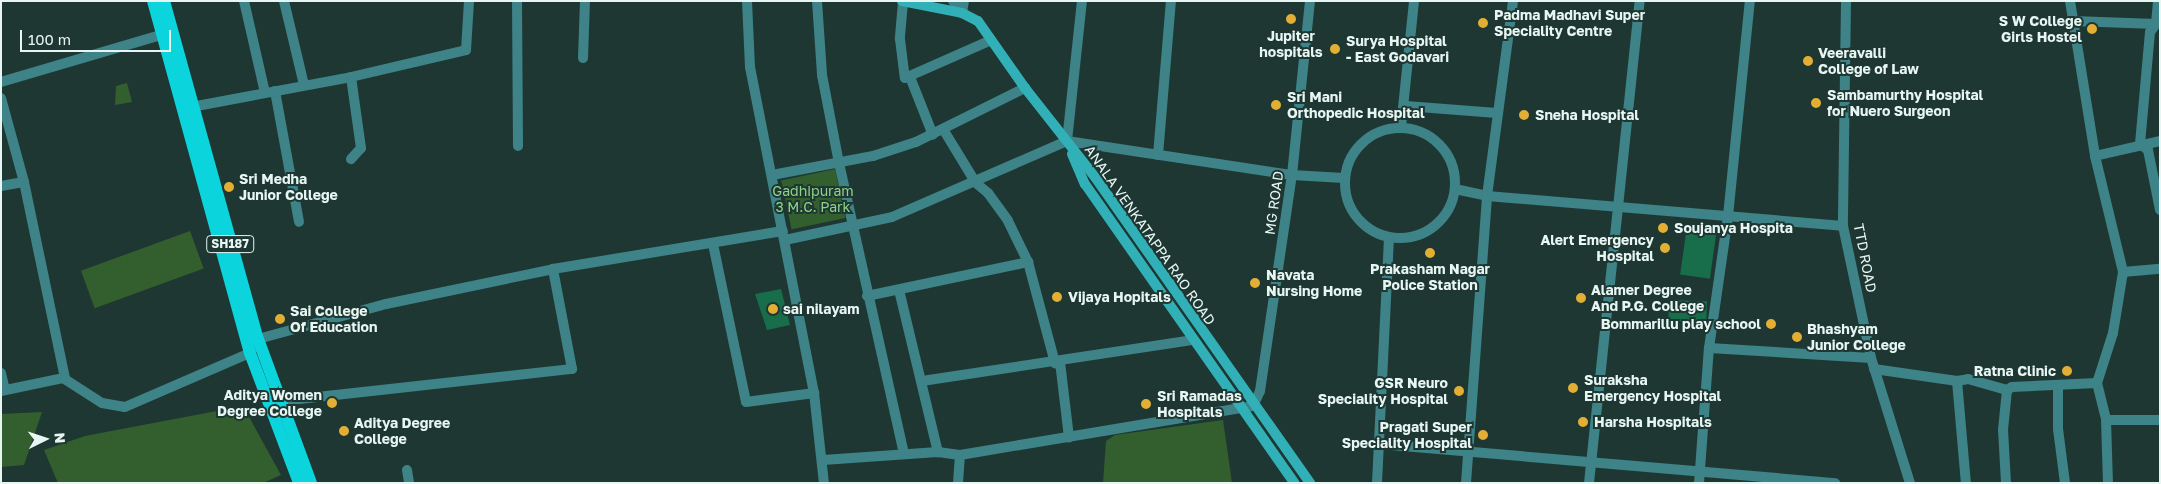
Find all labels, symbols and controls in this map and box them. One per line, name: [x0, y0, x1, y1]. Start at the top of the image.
place label: Padma Madhavi Super Speciality Centre: [1494, 7, 1645, 40]
marker: Jupiter hospitals: [1284, 12, 1298, 26]
place label: S W College Girls Hostel: [1999, 13, 2082, 46]
marker: Padma Madhavi Super Speciality Centre: [1476, 16, 1490, 30]
scale bar: [22, 20, 174, 52]
marker: S W College Girls Hostel: [2086, 23, 2098, 35]
place label: Jupiter hospitals: [1259, 28, 1323, 60]
text: 100 m: [28, 30, 71, 48]
place label: Surya Hospital - East Godavari: [1346, 33, 1449, 65]
marker: Surya Hospital - East Godavari: [1328, 42, 1342, 56]
place label: Veeravalli College of Law: [1818, 45, 1919, 78]
marker: Veeravalli College of Law: [1802, 55, 1814, 67]
place label: Sambamurthy Hospital for Nuero Surgeon: [1827, 87, 1983, 120]
place label: Sri Mani Orthopedic Hospital: [1287, 89, 1425, 121]
marker: Sambamurthy Hospital for Nuero Surgeon: [1809, 96, 1823, 110]
marker: Sri Mani Orthopedic Hospital: [1269, 98, 1283, 112]
place label: Sneha Hospital: [1535, 107, 1639, 123]
marker: Sneha Hospital: [1517, 108, 1531, 122]
street label: ANALA VENKATAPPA RAO ROAD: [1081, 142, 1219, 328]
street label: MG ROAD: [1261, 170, 1287, 236]
place label: Sri Medha Junior College: [239, 171, 338, 203]
marker: Sri Medha Junior College: [223, 181, 235, 193]
park label: Gadhipuram 3 M.C. Park: [772, 183, 854, 216]
place label: Soujanya Hospita: [1674, 220, 1793, 236]
marker: Soujanya Hospita: [1656, 221, 1670, 235]
street label: TTD ROAD: [1850, 222, 1880, 294]
place label: Alert Emergency Hospital: [1540, 232, 1654, 264]
road number: SH187: [205, 234, 255, 253]
marker: Alert Emergency Hospital: [1658, 241, 1672, 255]
marker: Prakasham Nagar Police Station: [1424, 247, 1436, 259]
place label: Prakasham Nagar Police Station: [1370, 261, 1490, 294]
place label: Navata Nursing Home: [1266, 267, 1362, 300]
marker: Navata Nursing Home: [1248, 276, 1262, 290]
place label: Alamer Degree And P.G. College: [1591, 282, 1704, 314]
place label: Vijaya Hopitals: [1068, 289, 1171, 305]
marker: Vijaya Hopitals: [1050, 290, 1064, 304]
marker: Alamer Degree And P.G. College: [1575, 292, 1587, 304]
place label: sai nilayam: [783, 301, 859, 317]
place label: Sai College Of Education: [290, 303, 377, 336]
marker: sai nilayam: [767, 303, 779, 315]
marker: Sai College Of Education: [274, 313, 286, 325]
place label: Bommarillu play school: [1601, 316, 1761, 332]
marker: Bommarillu play school: [1765, 318, 1777, 330]
place label: Bhashyam Junior College: [1807, 321, 1906, 354]
marker: Bhashyam Junior College: [1791, 331, 1803, 343]
place label: Ratna Clinic: [1974, 363, 2056, 379]
marker: Ratna Clinic: [2060, 364, 2074, 378]
place label: Suraksha Emergency Hospital: [1584, 372, 1721, 404]
place label: GSR Neuro Speciality Hospital: [1318, 375, 1448, 408]
marker: Suraksha Emergency Hospital: [1566, 381, 1580, 395]
marker: GSR Neuro Speciality Hospital: [1452, 384, 1466, 398]
place label: Aditya Women Degree College: [217, 387, 322, 420]
place label: Sri Ramadas Hospitals: [1157, 388, 1242, 421]
marker: Aditya Women Degree College: [326, 397, 338, 409]
marker: Sri Ramadas Hospitals: [1139, 397, 1153, 411]
north arrow: [20, 414, 70, 464]
place label: Harsha Hospitals: [1594, 414, 1712, 430]
place label: Aditya Degree College: [354, 415, 450, 448]
marker: Harsha Hospitals: [1576, 415, 1590, 429]
place label: Pragati Super Speciality Hospital: [1342, 419, 1472, 452]
marker: Aditya Degree College: [338, 425, 350, 437]
marker: Pragati Super Speciality Hospital: [1476, 428, 1490, 442]
text: N: [52, 432, 69, 444]

